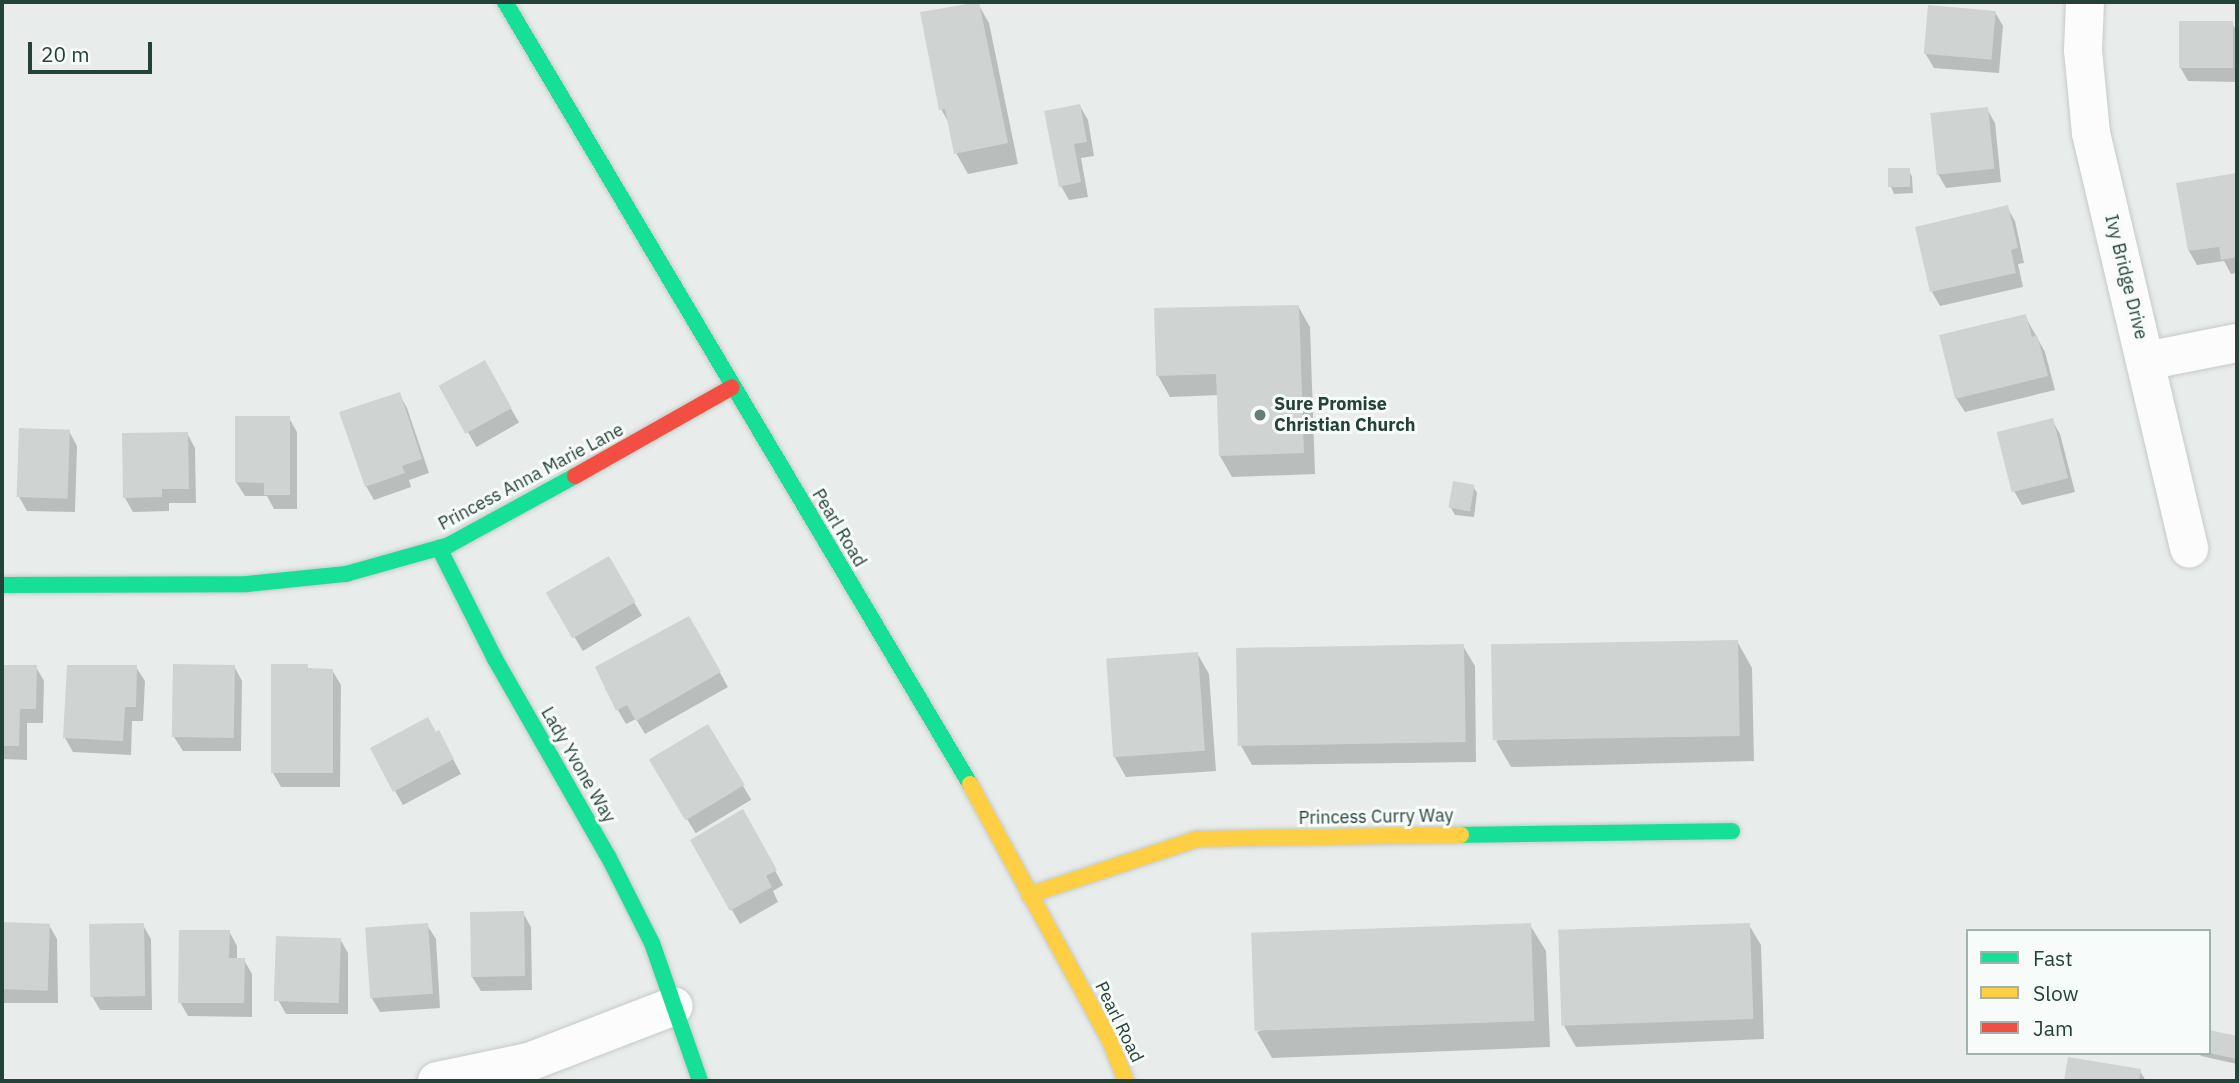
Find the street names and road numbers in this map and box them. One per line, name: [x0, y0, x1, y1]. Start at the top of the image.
street label: Ivy Bridge Drive: [2100, 212, 2152, 342]
street label: Princess Anna Marie Lane: [435, 419, 627, 535]
street label: Pearl Road: [807, 485, 871, 571]
street label: Lady Yvone Way: [536, 703, 620, 827]
street label: Princess Curry Way: [1298, 805, 1454, 829]
street label: Pearl Road: [1090, 978, 1148, 1066]

